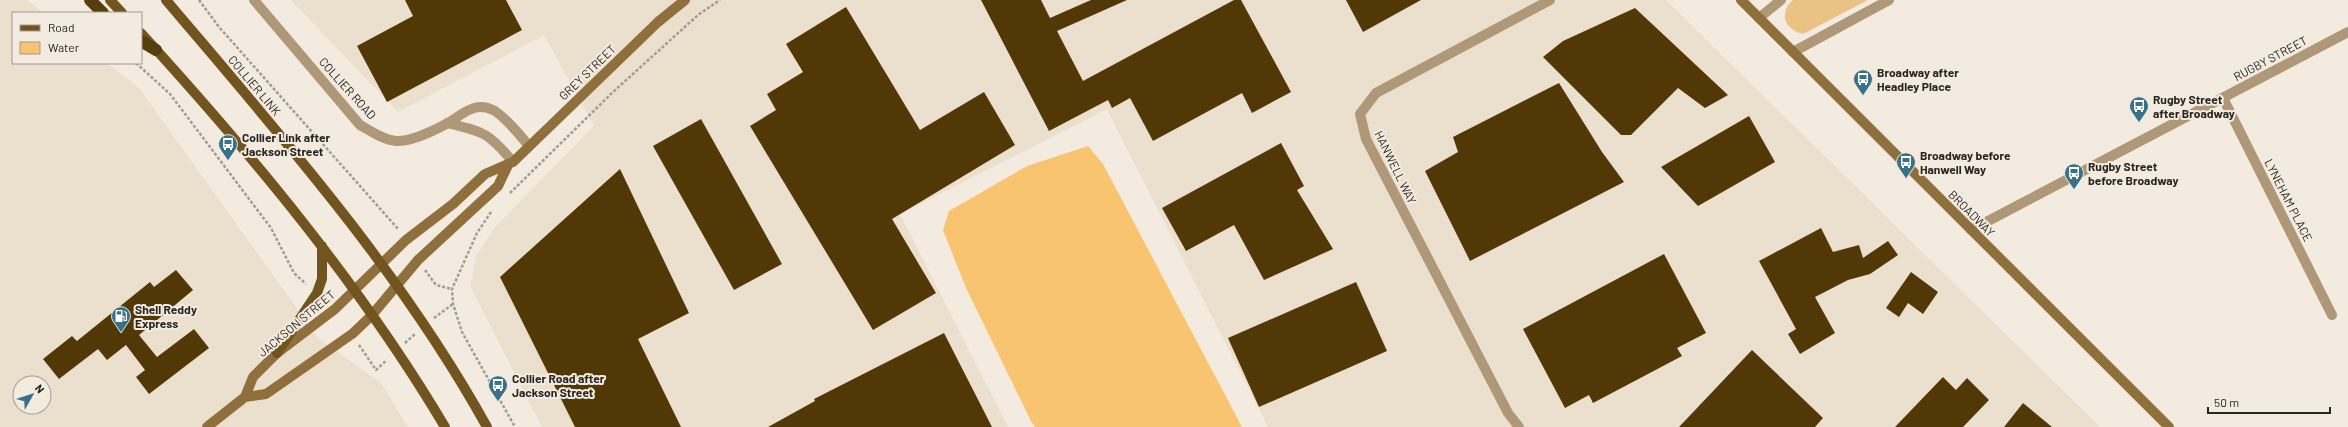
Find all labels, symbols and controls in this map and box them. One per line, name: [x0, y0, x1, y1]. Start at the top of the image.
legend: [12, 12, 142, 64]
text: Road: [48, 20, 75, 34]
street label: RUGBY STREET: [2231, 33, 2309, 83]
text: Water: [48, 40, 80, 54]
street label: GREY STREET: [556, 41, 618, 103]
street label: COLLIER LINK: [226, 52, 285, 118]
street label: COLLIER ROAD: [317, 54, 379, 122]
place label: Broadway after Headley Place: [1877, 65, 1959, 93]
bus stop icon: Broadway after Headley Place: [1852, 68, 1874, 96]
place label: Rugby Street after Broadway: [2153, 92, 2235, 120]
bus stop icon: Rugby Street after Broadway: [2128, 95, 2150, 123]
street label: HANWELL WAY: [1372, 128, 1420, 206]
place label: Collier Link after Jackson Street: [242, 130, 331, 158]
bus stop icon: Collier Link after Jackson Street: [217, 133, 239, 161]
place label: Broadway before Hanwell Way: [1920, 148, 2011, 176]
bus stop icon: Broadway before Hanwell Way: [1895, 151, 1917, 179]
street label: LYNEHAM PLACE: [2262, 156, 2316, 244]
place label: Rugby Street before Broadway: [2088, 159, 2179, 187]
bus stop icon: Rugby Street before Broadway: [2063, 162, 2085, 190]
street label: BROADWAY: [1946, 187, 1998, 239]
street label: JACKSON STREET: [255, 287, 337, 359]
place label: Shell Reddy Express: [135, 302, 197, 330]
fuel station icon: Shell Reddy Express: [110, 305, 132, 333]
place label: Collier Road after Jackson Street: [512, 371, 605, 399]
bus stop icon: Collier Road after Jackson Street: [487, 374, 509, 402]
north arrow: [12, 375, 52, 415]
text: N: [33, 381, 48, 395]
scale bar: [2208, 389, 2330, 415]
text: 50 m: [2214, 395, 2239, 409]

